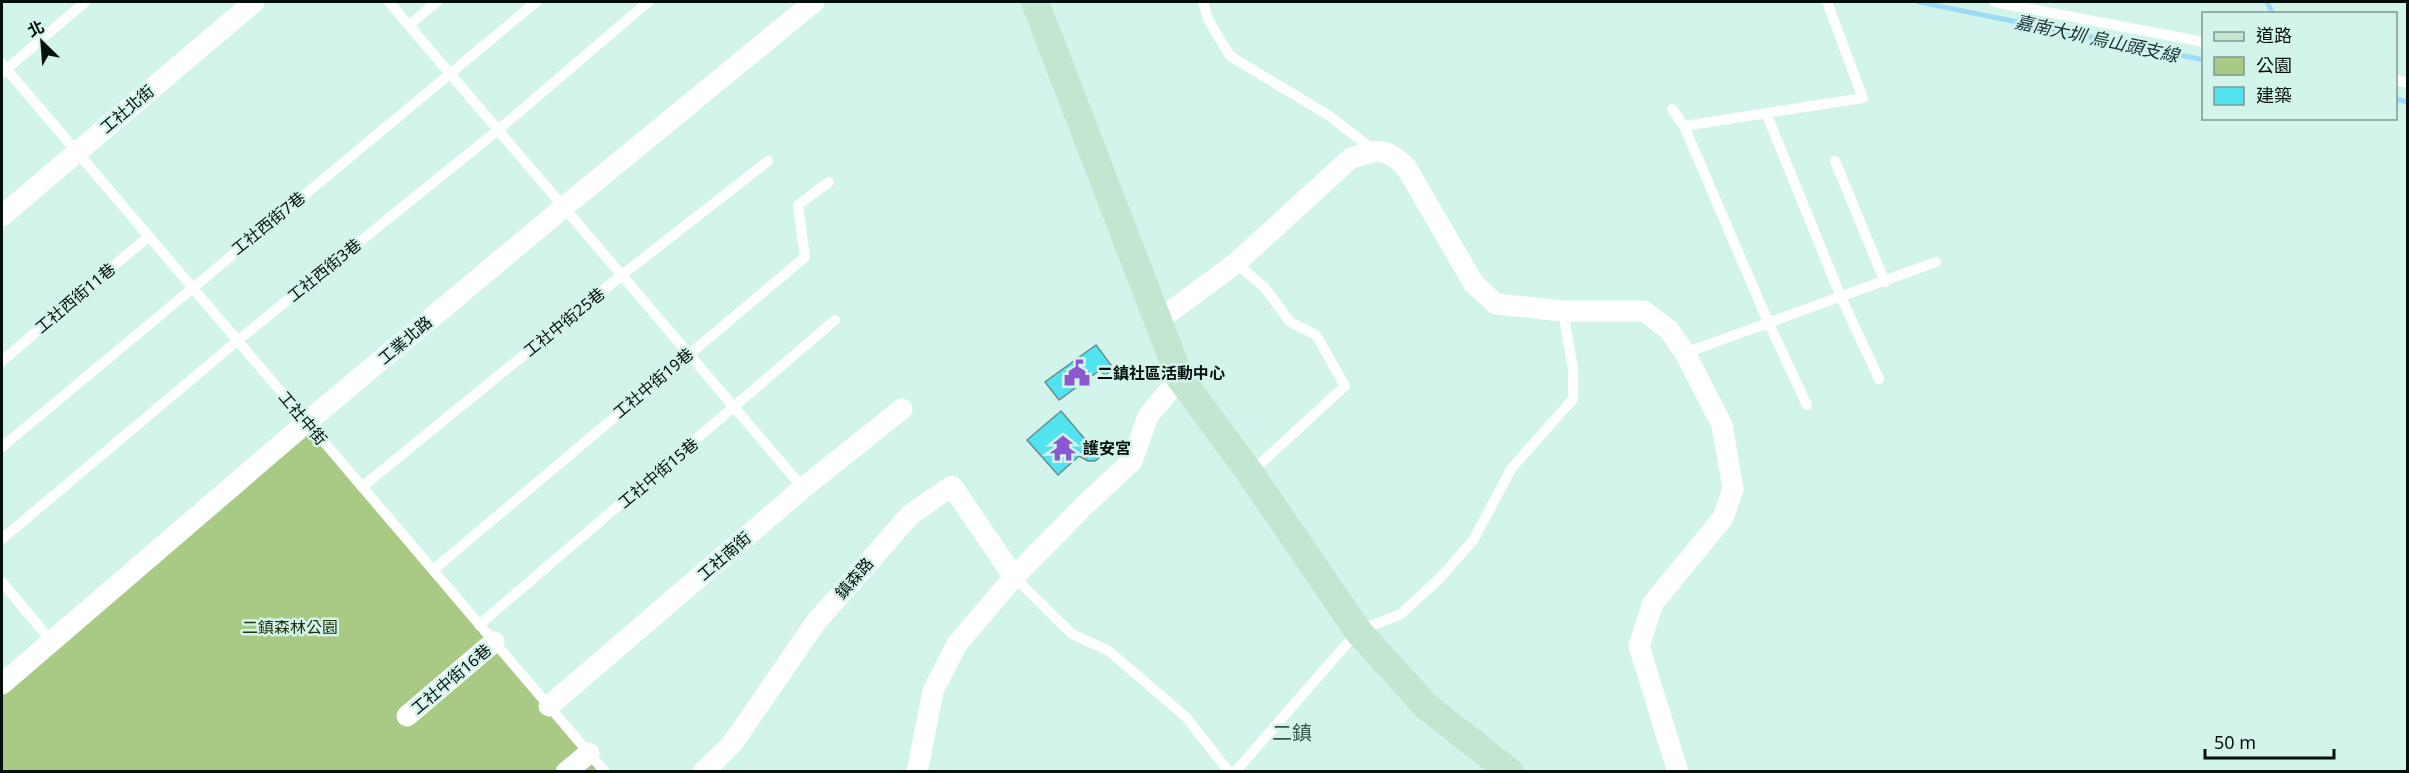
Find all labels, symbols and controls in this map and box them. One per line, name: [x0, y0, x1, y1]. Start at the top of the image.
water label: 嘉南大圳 烏山頭支線: [2013, 9, 2183, 67]
north arrow: [12, 12, 72, 72]
legend: [2202, 12, 2397, 120]
text: 北: [24, 15, 48, 42]
text: 道路: [2256, 23, 2292, 47]
text: 公園: [2256, 53, 2292, 77]
street label: 工社北街: [95, 80, 159, 138]
text: 建築: [2256, 83, 2292, 107]
street label: 工社西街7巷: [226, 186, 310, 260]
street label: 工社西街3巷: [282, 233, 366, 307]
street label: 工社西街11巷: [30, 258, 120, 338]
street label: 工社中街25巷: [519, 283, 609, 361]
street label: 工業北路: [373, 311, 437, 369]
street label: 工社中街19巷: [608, 343, 698, 423]
public building icon: 二鎮社區活動中心: [1062, 358, 1092, 388]
place label: 二鎮社區活動中心: [1097, 362, 1225, 384]
street label: 工社中街: [274, 386, 332, 450]
street label: 工社中街15巷: [613, 433, 703, 513]
temple icon: 護安宮: [1048, 433, 1078, 463]
place label: 護安宮: [1083, 437, 1131, 459]
street label: 工社南街: [693, 527, 755, 585]
street label: 鎮森路: [830, 553, 878, 603]
park label: 二鎮森林公園: [242, 616, 338, 638]
street label: 工社中街16巷: [406, 639, 496, 719]
district label: 二鎮: [1272, 719, 1312, 746]
scale bar: [2205, 722, 2334, 760]
text: 50 m: [2214, 730, 2256, 754]

